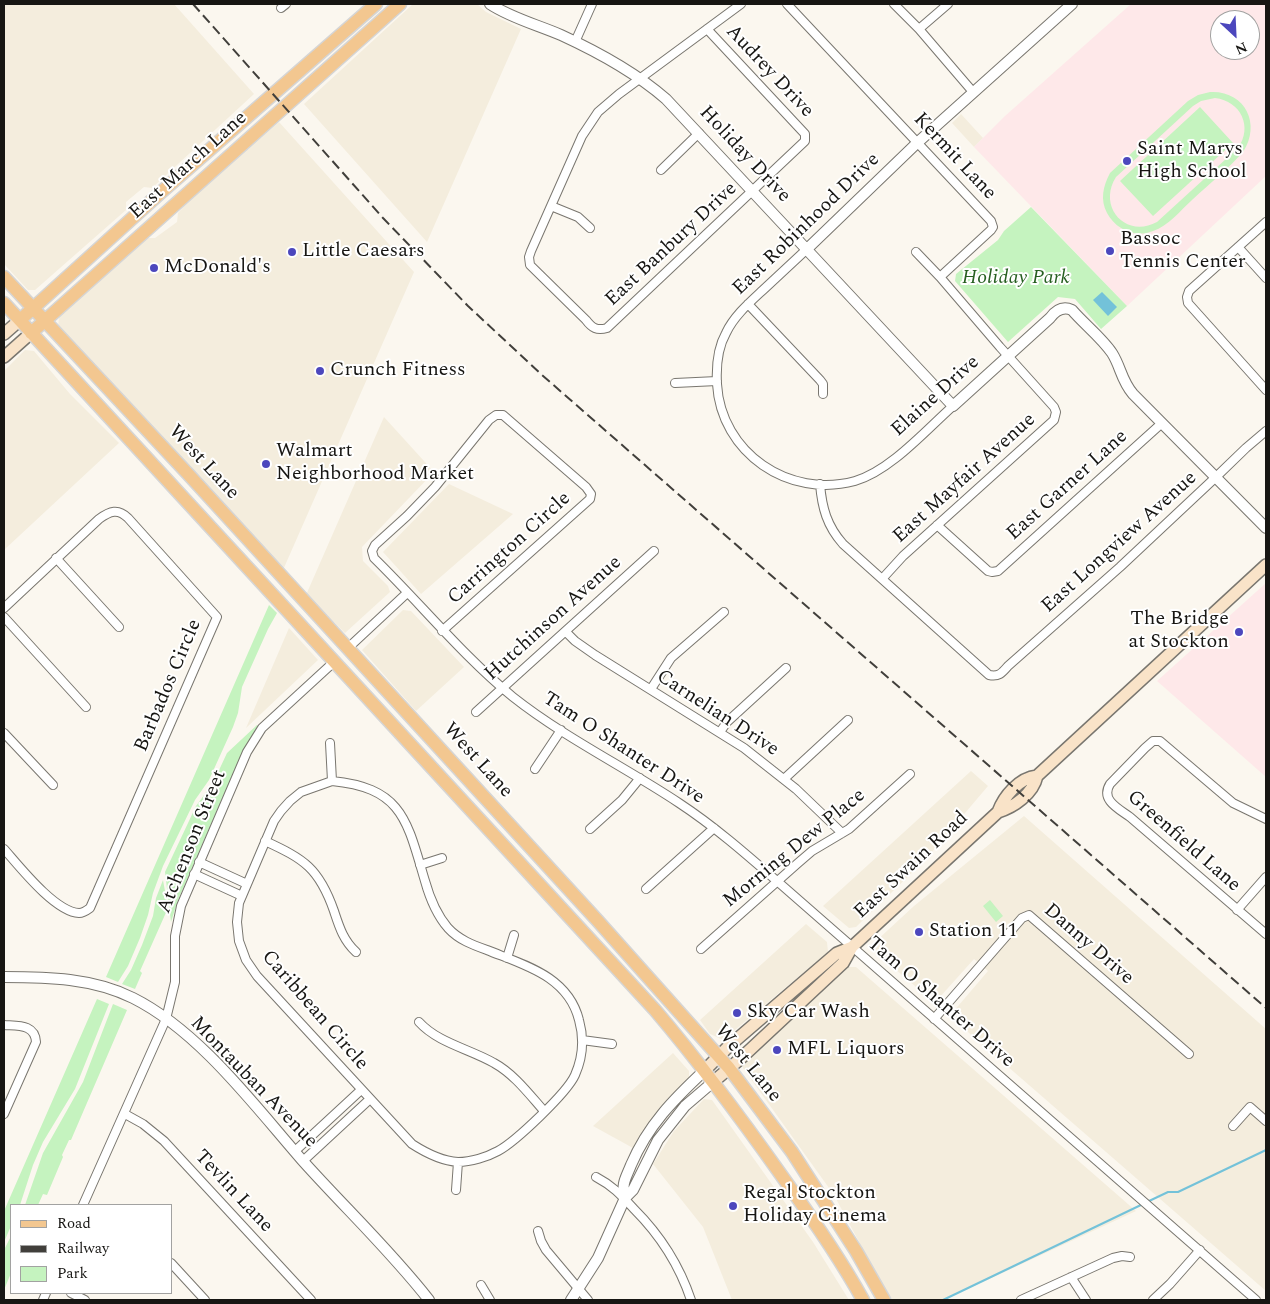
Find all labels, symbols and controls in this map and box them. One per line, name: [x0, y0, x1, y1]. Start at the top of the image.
north arrow: [1210, 10, 1260, 60]
street label: Audrey Drive: [720, 21, 818, 123]
text: N: [1232, 36, 1251, 60]
street label: Holiday Drive: [693, 102, 795, 208]
street label: East March Lane: [125, 107, 253, 225]
street label: Kermit Lane: [907, 108, 1001, 206]
place label: Saint Marys High School: [1137, 138, 1247, 185]
street label: East Robinhood Drive: [729, 149, 885, 301]
marker: Saint Marys High School: [1121, 155, 1133, 167]
street label: East Banbury Drive: [601, 178, 743, 312]
place label: Bassoc Tennis Center: [1120, 228, 1246, 275]
place label: Little Caesars: [302, 240, 425, 264]
marker: Bassoc Tennis Center: [1104, 245, 1116, 257]
marker: Little Caesars: [286, 246, 298, 258]
place label: McDonald's: [164, 256, 271, 280]
marker: McDonald's: [148, 262, 160, 274]
park label: Holiday Park: [962, 267, 1070, 291]
street label: Elaine Drive: [887, 351, 985, 443]
place label: Crunch Fitness: [330, 359, 466, 383]
marker: Crunch Fitness: [314, 365, 326, 377]
street label: East Mayfair Avenue: [889, 409, 1041, 549]
street label: West Lane: [162, 421, 244, 505]
street label: East Garner Lane: [1003, 425, 1133, 547]
place label: Walmart Neighborhood Market: [276, 440, 474, 487]
marker: Walmart Neighborhood Market: [260, 458, 272, 470]
street label: East Longview Avenue: [1037, 467, 1203, 619]
street label: Carrington Circle: [444, 487, 576, 611]
street label: Hutchinson Avenue: [481, 551, 627, 687]
place label: The Bridge at Stockton: [1128, 608, 1229, 655]
street label: Barbados Circle: [130, 616, 208, 756]
marker: The Bridge at Stockton: [1233, 626, 1245, 638]
street label: Carnelian Drive: [651, 666, 783, 762]
street label: Tam O Shanter Drive: [538, 688, 708, 810]
street label: West Lane: [437, 718, 517, 804]
street label: Atchenson Street: [153, 767, 233, 917]
street label: Morning Dew Place: [719, 784, 871, 914]
street label: Greenfield Lane: [1121, 786, 1245, 898]
street label: East Swain Road: [850, 807, 974, 925]
street label: Danny Drive: [1038, 899, 1138, 991]
place label: Station 11: [929, 920, 1017, 944]
marker: Station 11: [913, 926, 925, 938]
street label: Tam O Shanter Drive: [861, 932, 1019, 1074]
street label: Caribbean Circle: [255, 946, 373, 1076]
place label: Sky Car Wash: [747, 1001, 870, 1025]
marker: Sky Car Wash: [731, 1007, 743, 1019]
street label: Montauban Avenue: [184, 1012, 322, 1154]
street label: West Lane: [708, 1020, 786, 1108]
place label: MFL Liquors: [787, 1038, 905, 1062]
marker: MFL Liquors: [771, 1044, 783, 1056]
street label: Tevlin Lane: [189, 1146, 277, 1238]
place label: Regal Stockton Holiday Cinema: [743, 1182, 887, 1229]
marker: Regal Stockton Holiday Cinema: [727, 1200, 739, 1212]
legend: [10, 1204, 172, 1294]
text: Road: [57, 1212, 91, 1235]
text: Railway: [57, 1237, 109, 1260]
text: Park: [57, 1262, 88, 1285]

